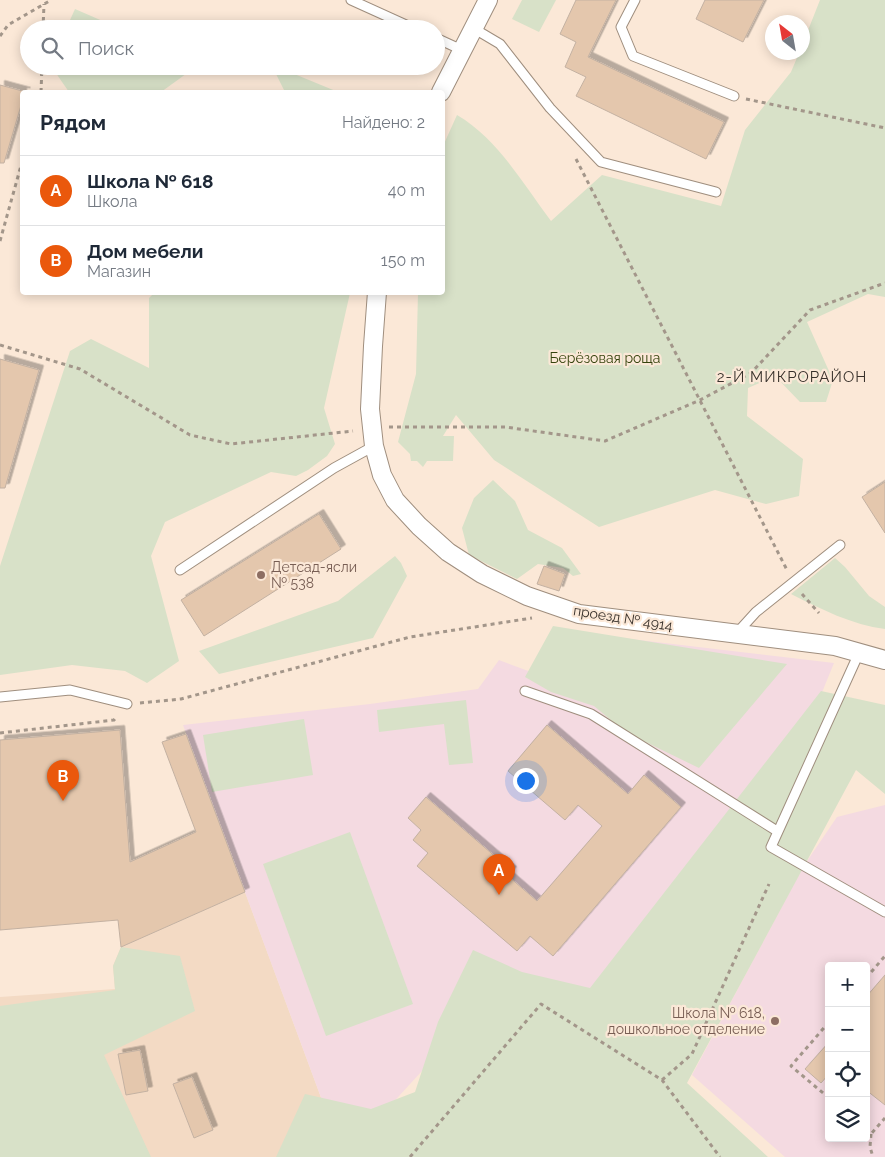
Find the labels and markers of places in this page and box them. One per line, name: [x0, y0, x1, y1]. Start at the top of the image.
place label: Детсад-ясли № 538: [271, 559, 357, 591]
marker: Детсад-ясли № 538: [255, 569, 267, 581]
pin: B: [47, 760, 79, 801]
pin: A: [483, 854, 515, 895]
place label: Школа № 618, дошкольное отделение: [608, 1005, 765, 1037]
marker: Школа № 618, дошкольное отделение: [769, 1015, 781, 1027]

